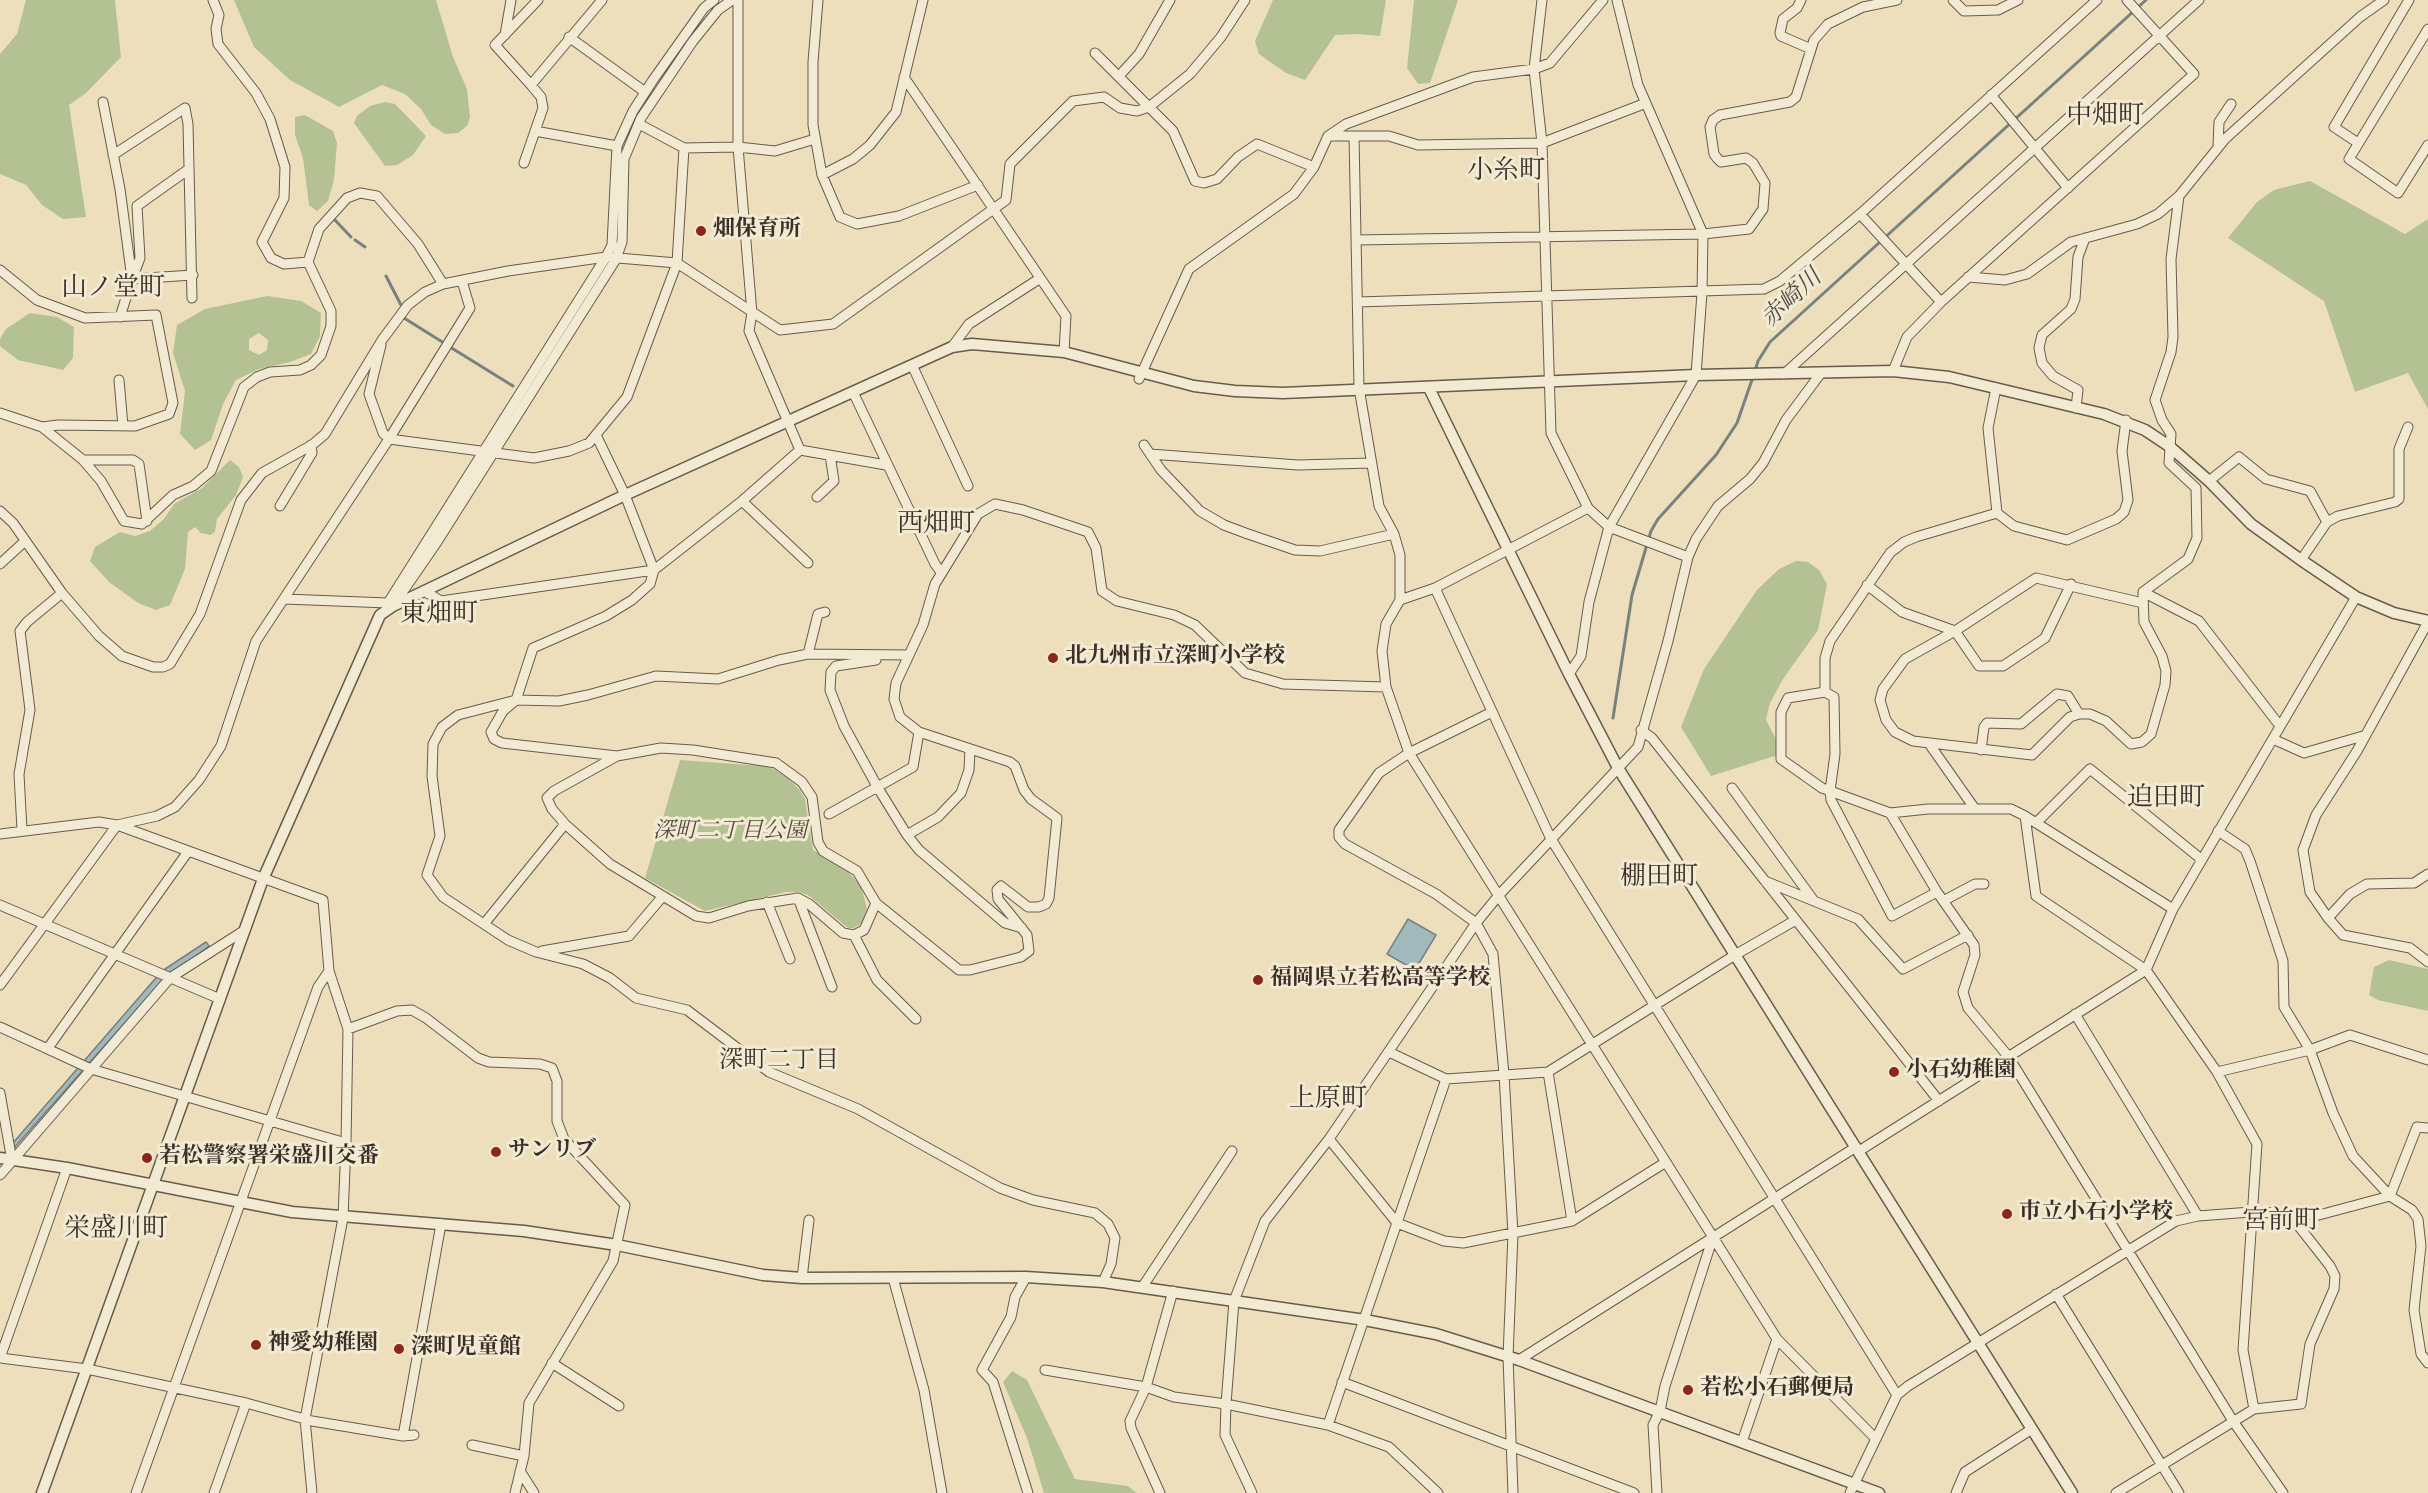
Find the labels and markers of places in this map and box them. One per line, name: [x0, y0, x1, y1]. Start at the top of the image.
place label: 畑保育所: [713, 218, 801, 244]
marker: 畑保育所: [694, 224, 708, 238]
place label: 北九州市立深町小学校: [1065, 645, 1285, 671]
marker: 北九州市立深町小学校: [1046, 651, 1060, 665]
place label: 福岡県立若松高等学校: [1270, 967, 1490, 993]
marker: 福岡県立若松高等学校: [1251, 973, 1265, 987]
place label: 小石幼稚園: [1906, 1059, 2016, 1085]
marker: 小石幼稚園: [1887, 1065, 1901, 1079]
place label: サンリブ: [508, 1139, 596, 1165]
place label: 若松警察署栄盛川交番: [159, 1145, 379, 1171]
marker: サンリブ: [489, 1145, 503, 1159]
marker: 若松警察署栄盛川交番: [140, 1151, 154, 1165]
place label: 市立小石小学校: [2019, 1201, 2173, 1227]
marker: 市立小石小学校: [2000, 1207, 2014, 1221]
place label: 神愛幼稚園: [268, 1332, 378, 1358]
place label: 深町児童館: [411, 1336, 521, 1362]
marker: 神愛幼稚園: [249, 1338, 263, 1352]
marker: 深町児童館: [392, 1342, 406, 1356]
place label: 若松小石郵便局: [1700, 1377, 1854, 1403]
marker: 若松小石郵便局: [1681, 1383, 1695, 1397]

